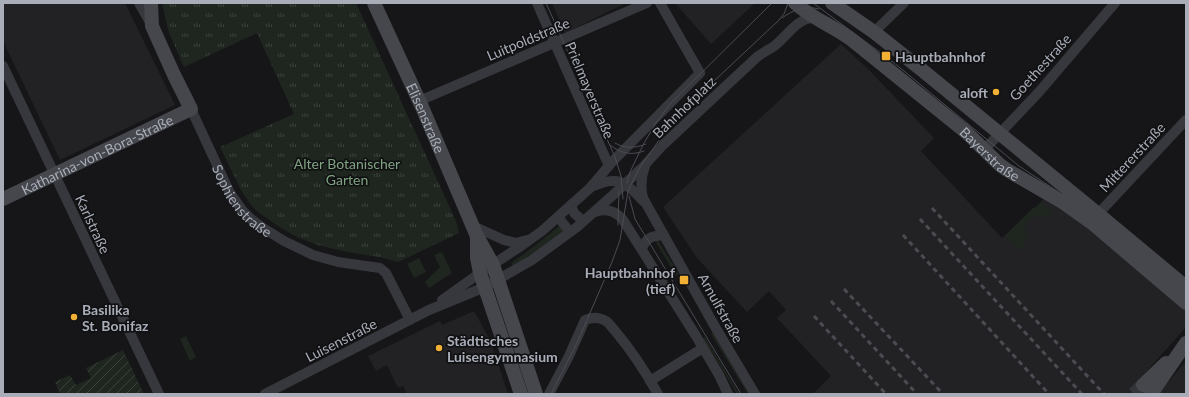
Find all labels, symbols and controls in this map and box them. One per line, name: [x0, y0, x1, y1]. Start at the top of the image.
street label: Luitpoldstraße: [484, 14, 572, 64]
street label: Goethestraße: [1006, 30, 1074, 104]
street label: Prielmayerstraße: [562, 39, 618, 141]
place label: Hauptbahnhof: [895, 48, 985, 65]
marker: Hauptbahnhof: [880, 50, 892, 62]
street label: Bahnhofplatz: [649, 73, 719, 141]
street label: Elisenstraße: [403, 80, 449, 155]
place label: aloft: [960, 84, 988, 101]
marker: aloft: [991, 87, 1001, 97]
street label: Katharina-von-Bora-Straße: [18, 111, 175, 198]
street label: Mittererstraße: [1095, 119, 1169, 195]
street label: Bayerstraße: [957, 123, 1023, 184]
park label: Alter Botanischer Garten: [294, 155, 400, 188]
street label: Sophienstraße: [209, 161, 275, 240]
street label: Karlstraße: [72, 192, 114, 256]
place label: Hauptbahnhof (tief): [585, 264, 675, 297]
street label: Arnulfstraße: [695, 270, 747, 346]
marker: Hauptbahnhof (tief): [678, 274, 690, 286]
place label: Basilika St. Bonifaz: [82, 301, 149, 334]
marker: Basilika St. Bonifaz: [69, 312, 79, 322]
street label: Luisenstraße: [302, 315, 380, 365]
place label: Städtisches Luisengymnasium: [447, 332, 558, 365]
marker: Städtisches Luisengymnasium: [434, 343, 444, 353]

